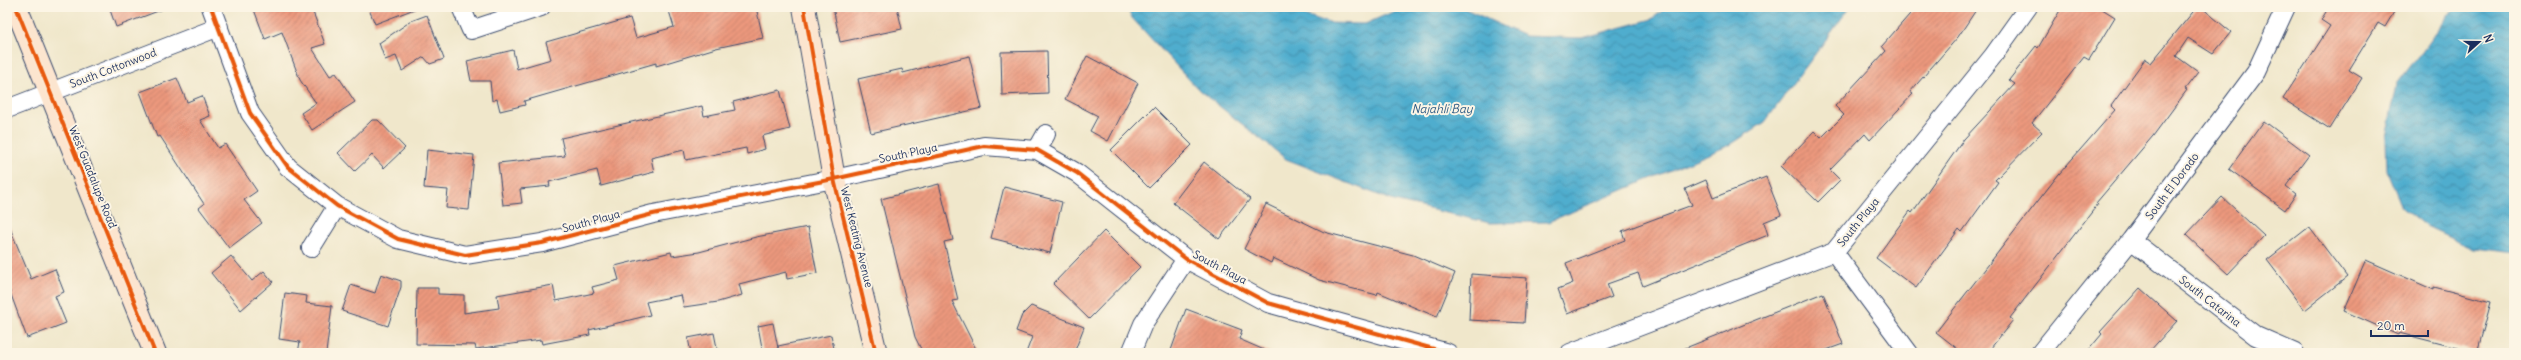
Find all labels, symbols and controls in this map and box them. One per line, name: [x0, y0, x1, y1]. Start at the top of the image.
north arrow: [2459, 22, 2499, 62]
text: N: [2480, 32, 2496, 44]
street label: South Cottonwood: [68, 45, 159, 91]
water label: Najahli Bay: [1411, 101, 1474, 116]
street label: West Guadalupe Road: [66, 124, 120, 231]
street label: South Playa: [878, 140, 938, 166]
street label: South El Dorado: [2142, 150, 2202, 222]
street label: West Keating Avenue: [838, 185, 876, 289]
street label: South Playa: [1834, 195, 1882, 249]
street label: South Playa: [561, 207, 621, 235]
street label: South Playa: [1191, 247, 1249, 287]
street label: South Catarina: [2176, 273, 2244, 329]
scale bar: [2371, 312, 2428, 338]
text: 20 m: [2377, 318, 2405, 333]

